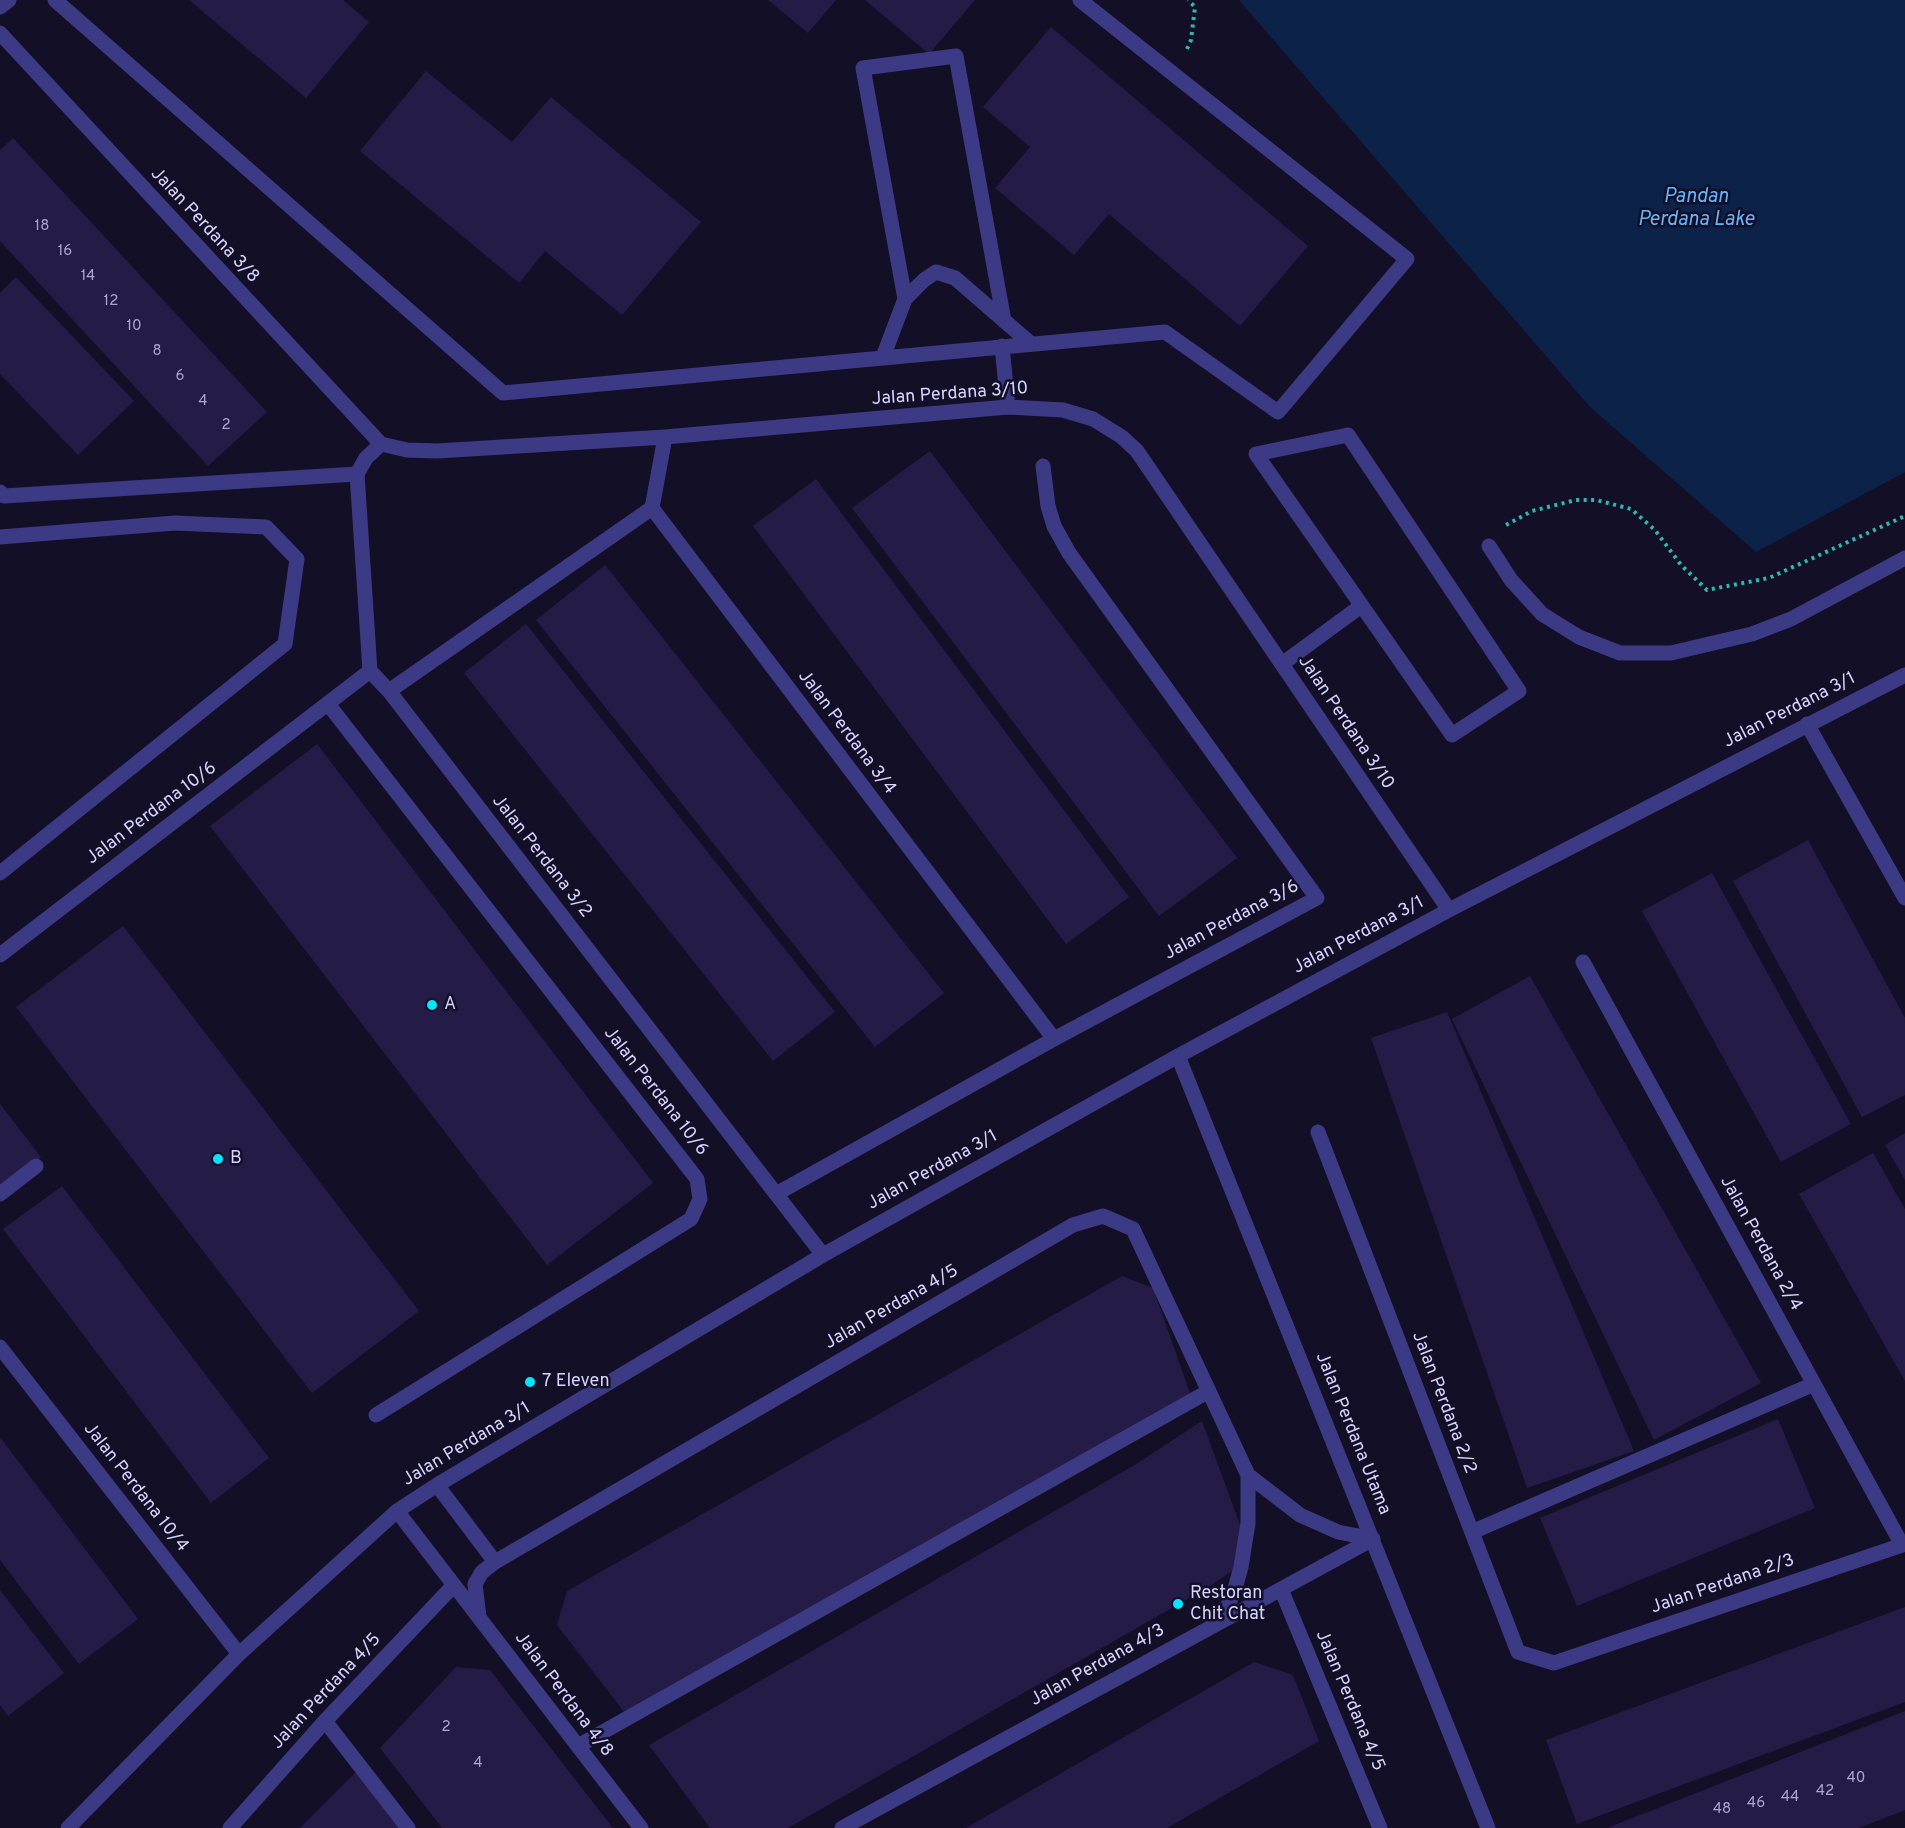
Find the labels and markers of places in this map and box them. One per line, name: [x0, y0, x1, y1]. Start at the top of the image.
place label: A: [444, 994, 456, 1016]
marker: A: [425, 998, 439, 1012]
place label: B: [230, 1148, 242, 1170]
marker: B: [211, 1152, 225, 1166]
place label: 7 Eleven: [542, 1371, 610, 1393]
marker: 7 Eleven: [523, 1375, 537, 1389]
place label: Restoran Chit Chat: [1190, 1583, 1265, 1626]
marker: Restoran Chit Chat: [1171, 1597, 1185, 1611]

